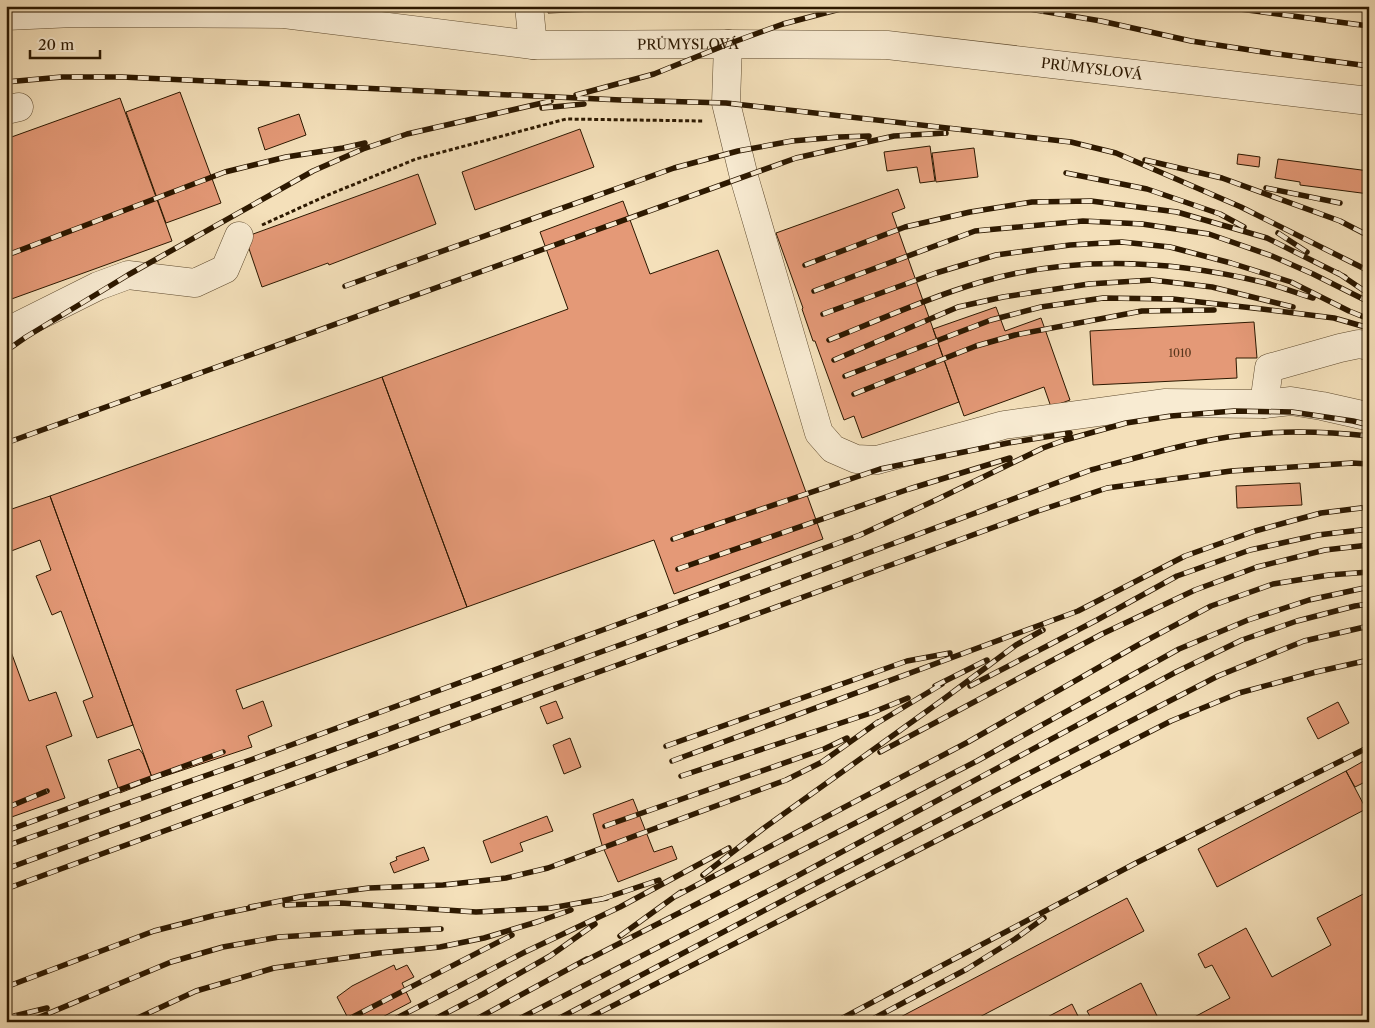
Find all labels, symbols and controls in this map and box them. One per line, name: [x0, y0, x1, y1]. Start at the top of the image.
scale bar: [30, 28, 100, 60]
street label: PRŮMYSLOVÁ: [637, 34, 740, 53]
text: 20 m: [38, 35, 74, 54]
street label: PRŮMYSLOVÁ: [1040, 54, 1144, 84]
house number: 1010: [1168, 346, 1192, 360]

